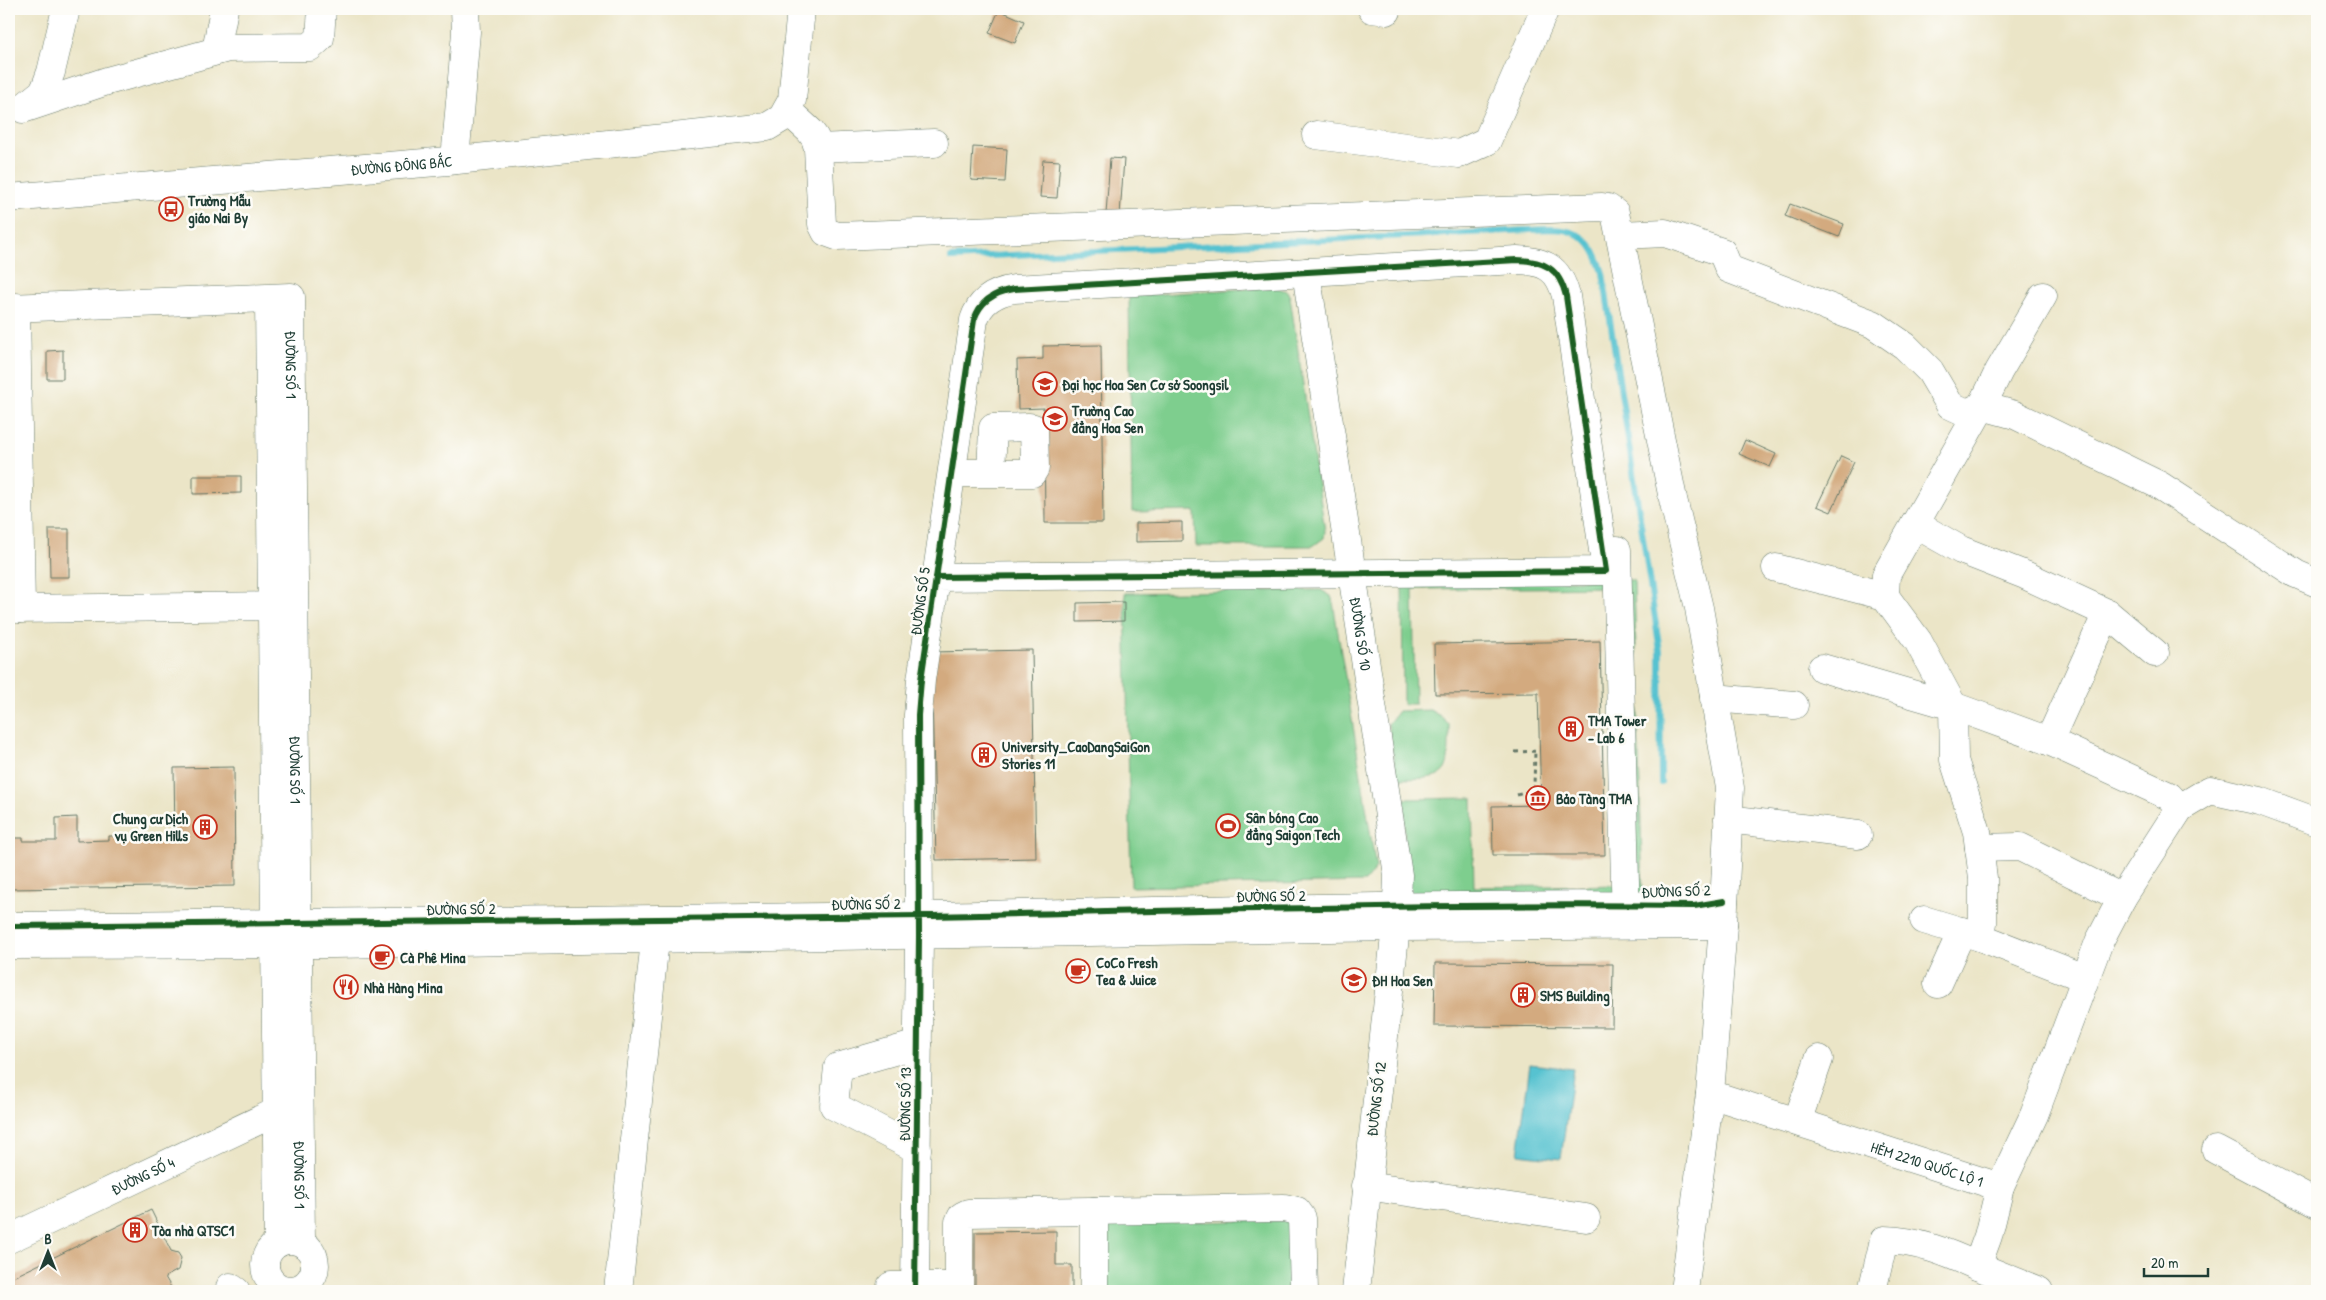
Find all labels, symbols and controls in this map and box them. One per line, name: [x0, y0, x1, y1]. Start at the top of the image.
street label: ĐƯỜNG ĐÔNG BẮC: [350, 150, 454, 180]
place label: Trường Mẫu giáo Nai By: [187, 190, 252, 229]
bus stop icon: Trường Mẫu giáo Nai By: [158, 196, 184, 222]
street label: ĐƯỜNG SỐ 1: [281, 331, 303, 399]
school or university icon: Đại học Hoa Sen Cơ sở Soongsil: [1032, 371, 1058, 397]
place label: Đại học Hoa Sen Cơ sở Soongsil: [1062, 374, 1230, 396]
place label: Trường Cao đẳng Hoa Sen: [1071, 400, 1144, 439]
school or university icon: Trường Cao đẳng Hoa Sen: [1042, 406, 1068, 432]
street label: ĐƯỜNG SỐ 5: [905, 565, 935, 636]
street label: ĐƯỜNG SỐ 10: [1345, 595, 1377, 672]
place label: TMA Tower - Lab 6: [1587, 710, 1647, 748]
building icon: TMA Tower - Lab 6: [1558, 716, 1584, 742]
street label: ĐƯỜNG SỐ 1: [285, 736, 307, 804]
place label: University_CaoDangSaiGon Stories 11: [1002, 736, 1150, 774]
building icon: University_CaoDangSaiGon Stories 11: [971, 742, 997, 768]
museum icon: Bảo Tàng TMA: [1525, 785, 1551, 811]
place label: Bảo Tàng TMA: [1556, 788, 1633, 810]
place label: Sân bóng Cao đẳng Saigon Tech: [1246, 807, 1340, 846]
place label: Chung cư Dịch vụ Green Hills: [113, 808, 189, 846]
sports icon: Sân bóng Cao đẳng Saigon Tech: [1215, 813, 1241, 839]
building icon: Chung cư Dịch vụ Green Hills: [192, 814, 218, 840]
street label: ĐƯỜNG SỐ 2: [1641, 879, 1711, 903]
street label: ĐƯỜNG SỐ 2: [1236, 885, 1306, 907]
street label: ĐƯỜNG SỐ 2: [831, 893, 901, 915]
street label: ĐƯỜNG SỐ 2: [426, 898, 496, 920]
cafe icon: Cà Phê Mina: [369, 944, 395, 970]
place label: Cà Phê Mina: [400, 947, 466, 968]
place label: CoCo Fresh Tea & Juice: [1095, 952, 1158, 990]
cafe icon: CoCo Fresh Tea & Juice: [1065, 958, 1091, 984]
school or university icon: ĐH Hoa Sen: [1341, 967, 1367, 993]
place label: ĐH Hoa Sen: [1372, 970, 1433, 991]
restaurant icon: Nhà Hàng Mina: [333, 974, 359, 1000]
place label: Nhà Hàng Mina: [364, 977, 442, 999]
building icon: SMS Building: [1510, 982, 1536, 1008]
place label: SMS Building: [1540, 985, 1610, 1007]
street label: ĐƯỜNG SỐ 12: [1361, 1061, 1391, 1137]
street label: ĐƯỜNG SỐ 13: [894, 1066, 916, 1141]
street label: HẺM 2210 QUỐC LỘ 1: [1868, 1136, 1986, 1191]
street label: ĐƯỜNG SỐ 1: [289, 1141, 311, 1209]
street label: ĐƯỜNG SỐ 4: [108, 1151, 178, 1199]
building icon: Tòa nhà QTSC1: [122, 1217, 148, 1243]
place label: Tòa nhà QTSC1: [151, 1220, 235, 1241]
north arrow: [22, 1228, 72, 1278]
text: B: [44, 1229, 52, 1248]
scale bar: [2144, 1245, 2207, 1277]
text: 20 m: [2151, 1252, 2178, 1273]

